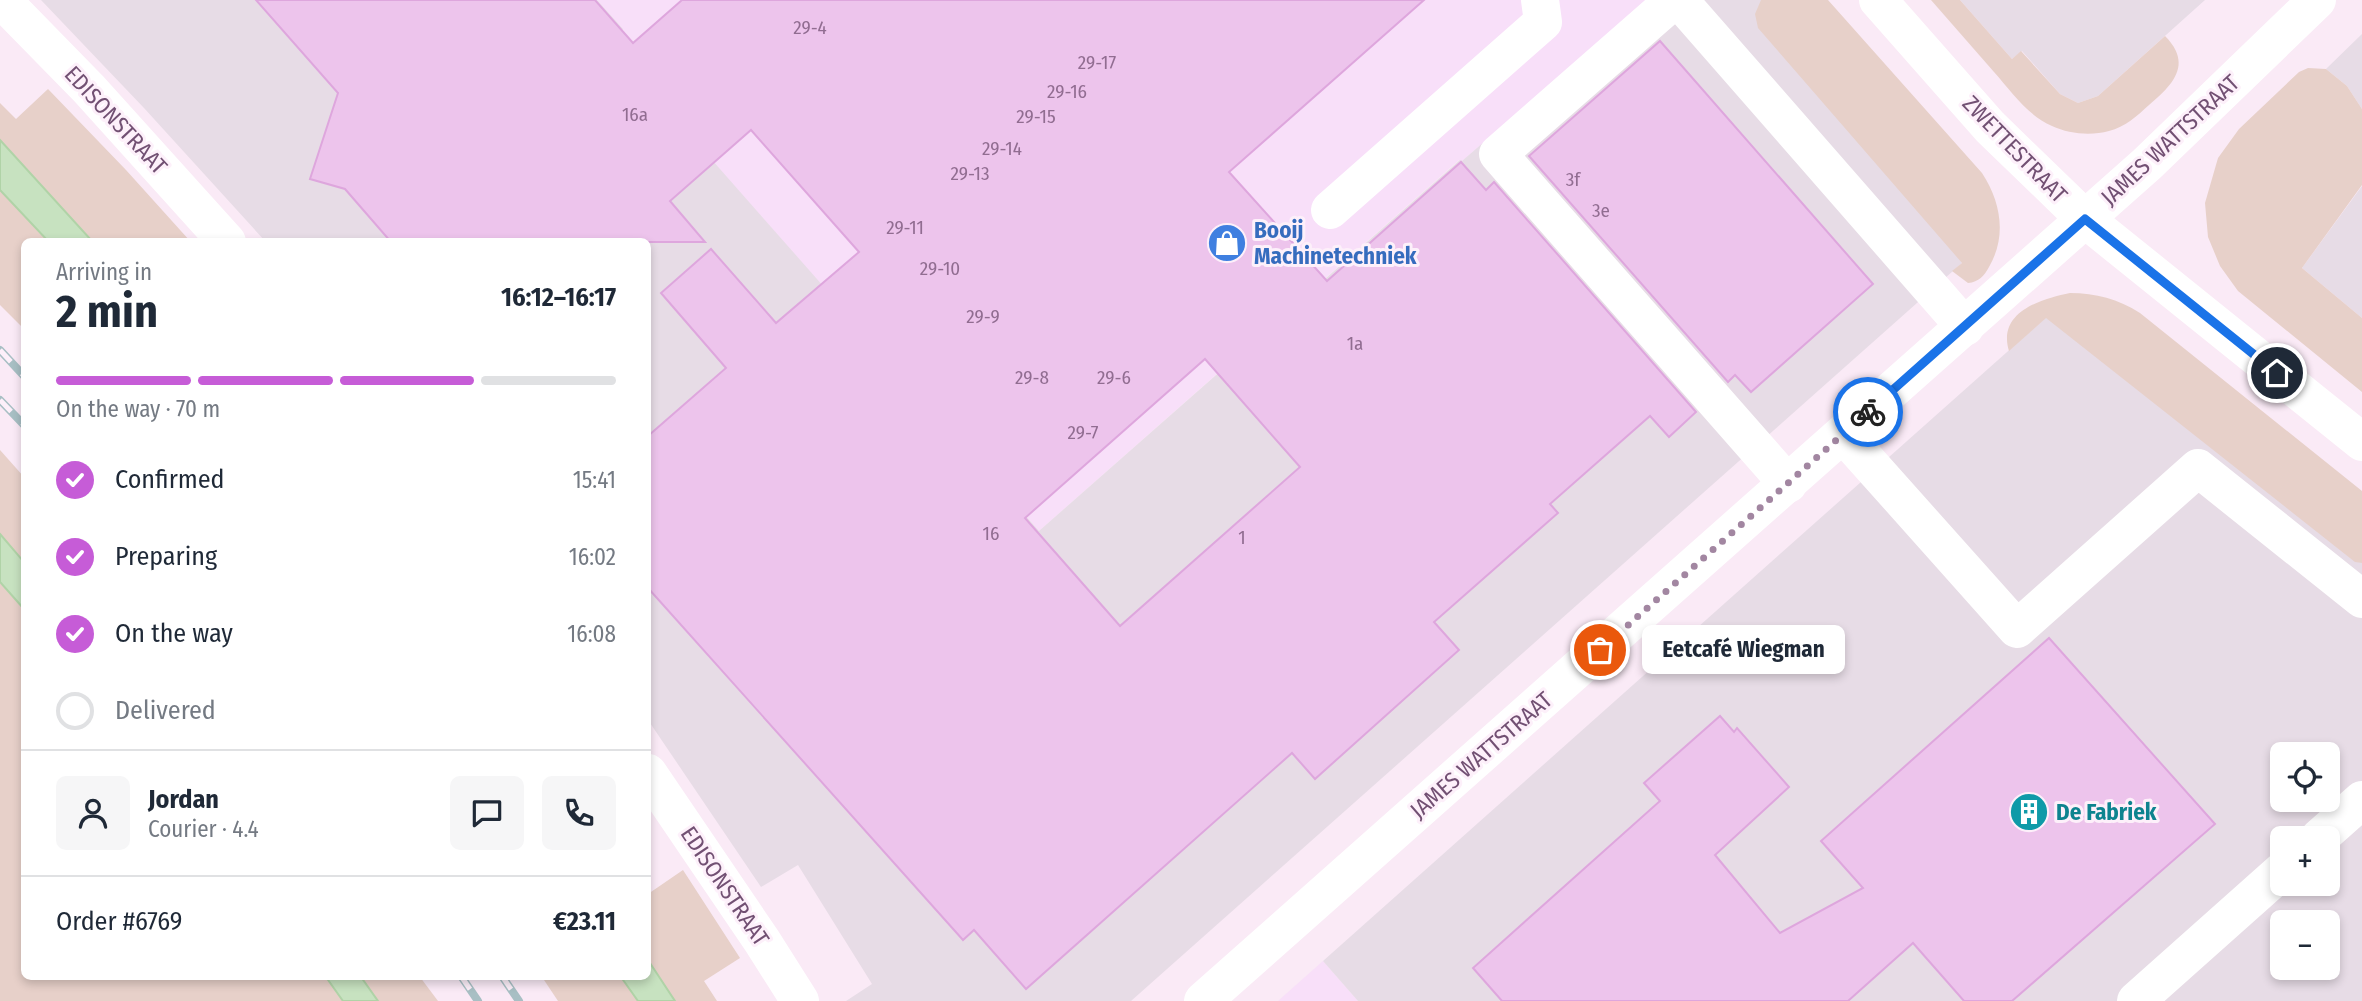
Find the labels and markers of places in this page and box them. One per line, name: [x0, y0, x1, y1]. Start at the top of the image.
place label: Booij Machinetechniek: [1254, 216, 1417, 270]
shop icon: Booij Machinetechniek: [1206, 222, 1248, 264]
pin: [2247, 343, 2307, 403]
pin: [1570, 620, 1630, 680]
callout: Eetcafé Wiegman: [1642, 626, 1845, 674]
building icon: De Fabriek: [2008, 791, 2050, 833]
place label: De Fabriek: [2056, 798, 2157, 826]

